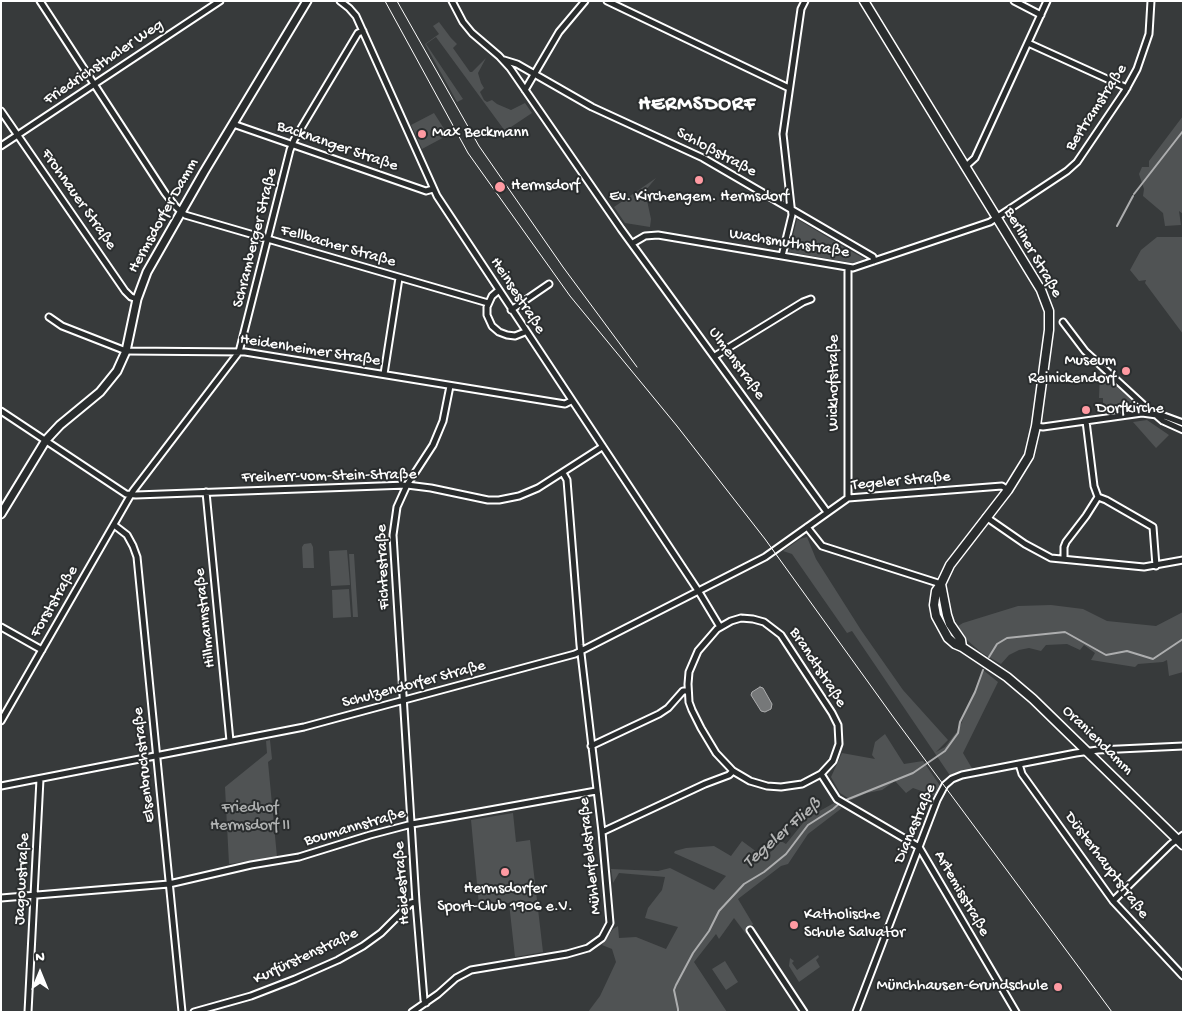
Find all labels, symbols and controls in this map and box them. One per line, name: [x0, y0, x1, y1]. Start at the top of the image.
street label: Friedrichsthaler Weg: [41, 16, 167, 110]
street label: Bertramstraße: [1062, 61, 1132, 155]
district label: HERMSDORF: [637, 93, 757, 119]
street label: Backnanger Straße: [274, 117, 400, 177]
place label: Max Beckmann: [432, 124, 529, 144]
street label: Schloßstraße: [673, 124, 759, 182]
marker: Max Beckmann: [416, 128, 428, 140]
street label: Frohnauer Straße: [36, 146, 120, 254]
street label: Hermsdorfer Damm: [125, 155, 203, 277]
street label: Schramberger Straße: [229, 166, 283, 310]
marker: Ev. Kirchengem. Hermsdorf: [693, 174, 705, 186]
place label: Hermsdorf: [511, 177, 580, 197]
marker: Hermsdorf: [493, 180, 507, 194]
place label: Ev. Kirchengem. Hermsdorf: [609, 188, 789, 208]
street label: Berliner Straße: [998, 205, 1066, 301]
street label: Fellbacher Straße: [278, 221, 398, 273]
street label: Wachsmuthstraße: [728, 225, 850, 263]
street label: Heinsestraße: [485, 254, 549, 338]
street label: Ulmenstraße: [703, 324, 769, 404]
street label: Heidenheimer Straße: [238, 330, 382, 372]
street label: Wickhofstraße: [825, 335, 845, 431]
place label: Museum Reinickendorf: [1028, 352, 1116, 390]
marker: Museum Reinickendorf: [1120, 365, 1132, 377]
place label: Dorfkirche: [1096, 400, 1164, 420]
marker: Dorfkirche: [1080, 404, 1092, 416]
street label: Freiherr-vom-Stein-Straße: [241, 466, 417, 488]
street label: Tegeler Straße: [851, 468, 951, 496]
street label: Fichtestraße: [373, 524, 395, 610]
street label: Forststraße: [27, 563, 83, 641]
street label: Hillmannstraße: [191, 567, 221, 669]
street label: Brandtstraße: [784, 625, 850, 711]
street label: Schulzendorfer Straße: [340, 657, 488, 713]
street label: Oraniendamm: [1057, 702, 1137, 780]
street label: Elsenbruchstraße: [129, 706, 161, 824]
street label: Dianastraße: [891, 781, 941, 867]
water label: Tegeler Fließ: [739, 794, 827, 874]
street label: Mühlenfeldstraße: [575, 797, 607, 915]
park label: Friedhof Hermsdorf II: [210, 799, 290, 837]
street label: Boumannstraße: [302, 804, 408, 852]
street label: Düsterhauptstraße: [1060, 809, 1152, 923]
street label: Jagowstraße: [11, 833, 35, 925]
street label: Heidestraße: [391, 841, 415, 925]
street label: Artemisstraße: [929, 848, 993, 940]
marker: Hermsdorfer Sport-Club 1906 e.V.: [499, 866, 511, 878]
place label: Hermsdorfer Sport-Club 1906 e.V.: [437, 880, 573, 918]
place label: Katholische Schule Salvator: [804, 906, 905, 944]
marker: Katholische Schule Salvator: [788, 919, 800, 931]
street label: Kurfürstenstraße: [251, 924, 361, 990]
north arrow: [15, 948, 65, 998]
text: N: [35, 949, 45, 966]
place label: Münchhausen-Grundschule: [877, 977, 1048, 997]
marker: Münchhausen-Grundschule: [1052, 981, 1064, 993]

